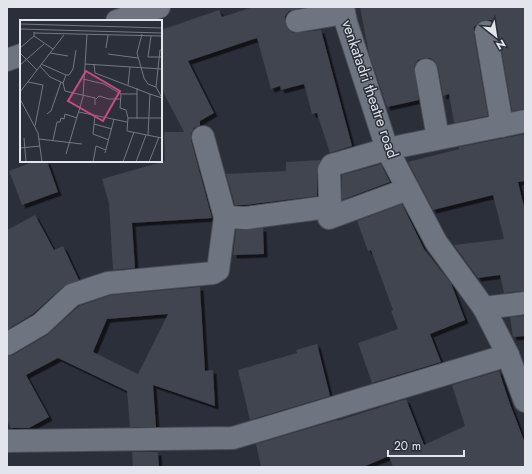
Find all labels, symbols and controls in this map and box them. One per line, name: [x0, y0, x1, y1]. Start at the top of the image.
north arrow: [476, 16, 516, 56]
street label: venkatadri theatre road: [336, 17, 404, 161]
inset map: [20, 20, 162, 162]
text: N: [493, 36, 509, 54]
scale bar: [388, 432, 464, 458]
text: 20 m: [394, 437, 421, 455]

